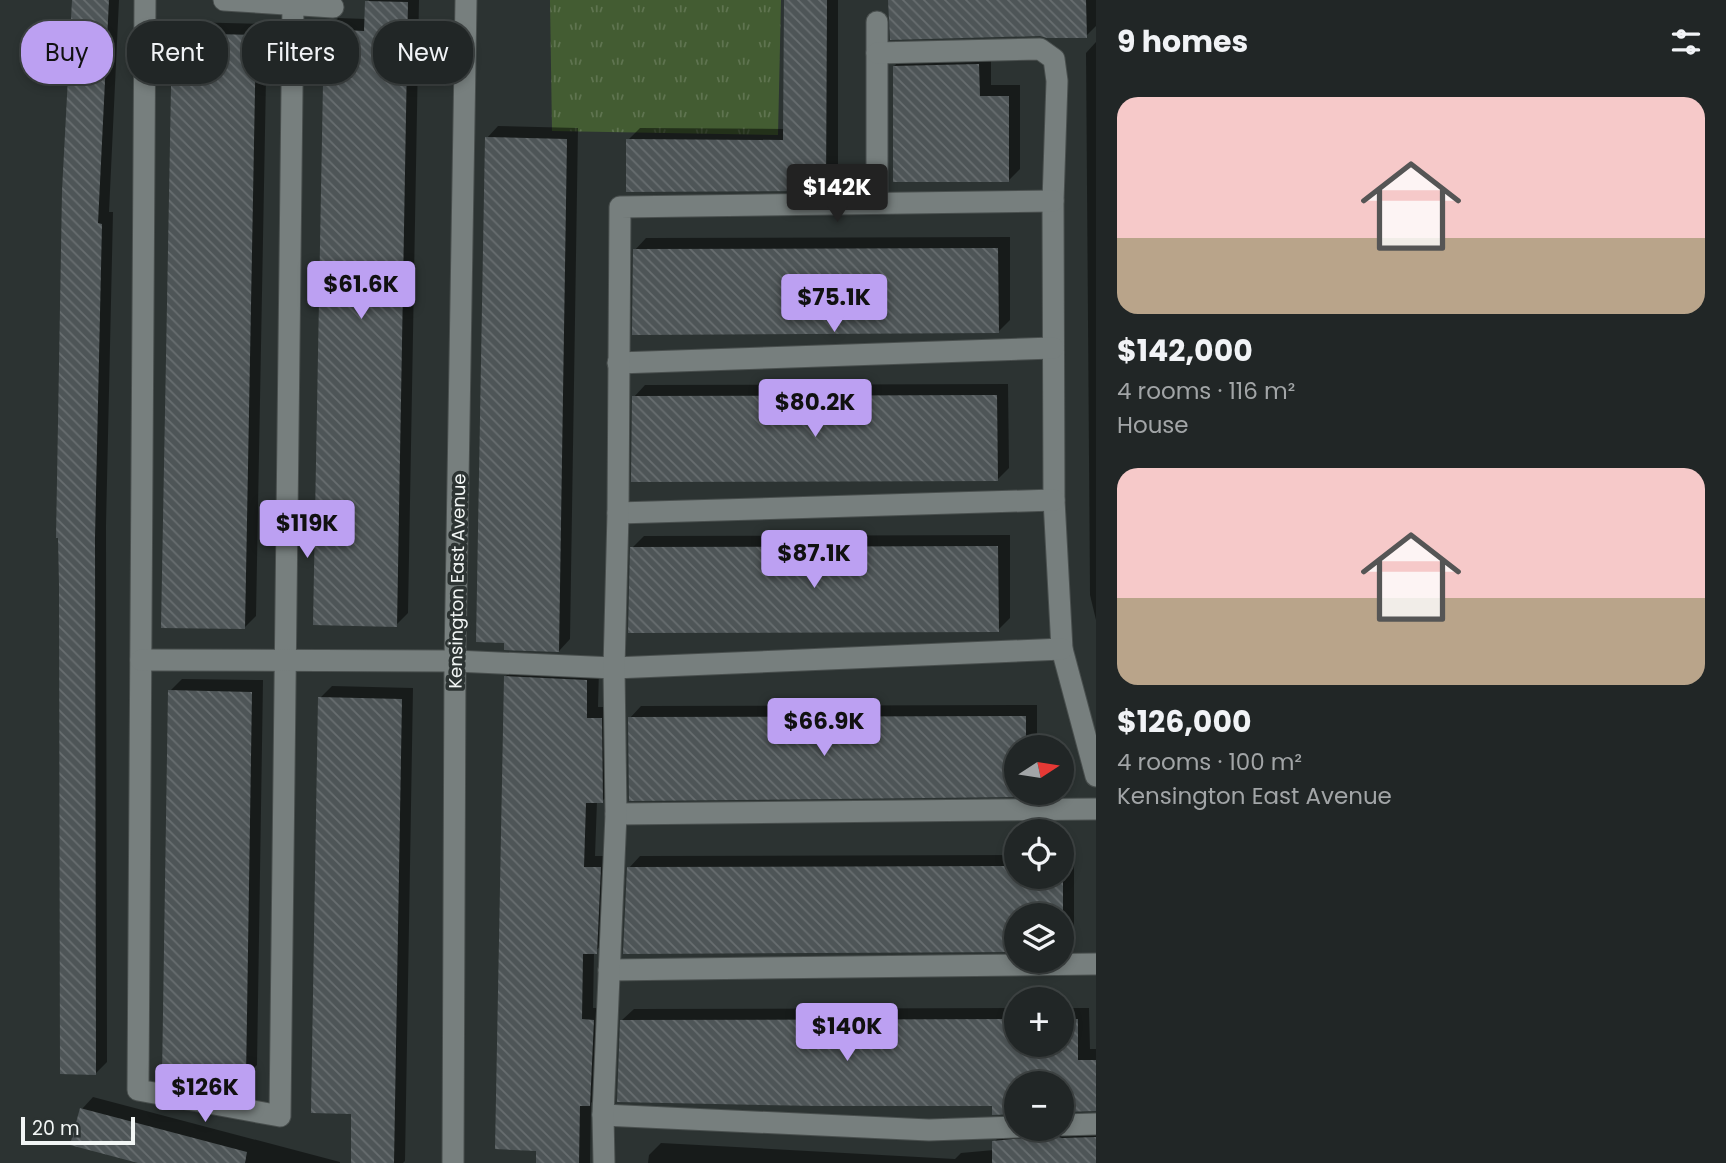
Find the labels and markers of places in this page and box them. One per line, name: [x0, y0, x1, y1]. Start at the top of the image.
pin: $142K: [788, 164, 886, 224]
pin: $61.6K: [304, 262, 418, 321]
pin: $75.1K: [777, 274, 891, 334]
pin: $80.2K: [758, 380, 872, 439]
pin: $119K: [258, 500, 356, 560]
pin: $87.1K: [757, 530, 871, 590]
pin: $66.9K: [767, 698, 881, 758]
pin: $140K: [798, 1004, 896, 1063]
pin: $126K: [156, 1064, 254, 1124]

